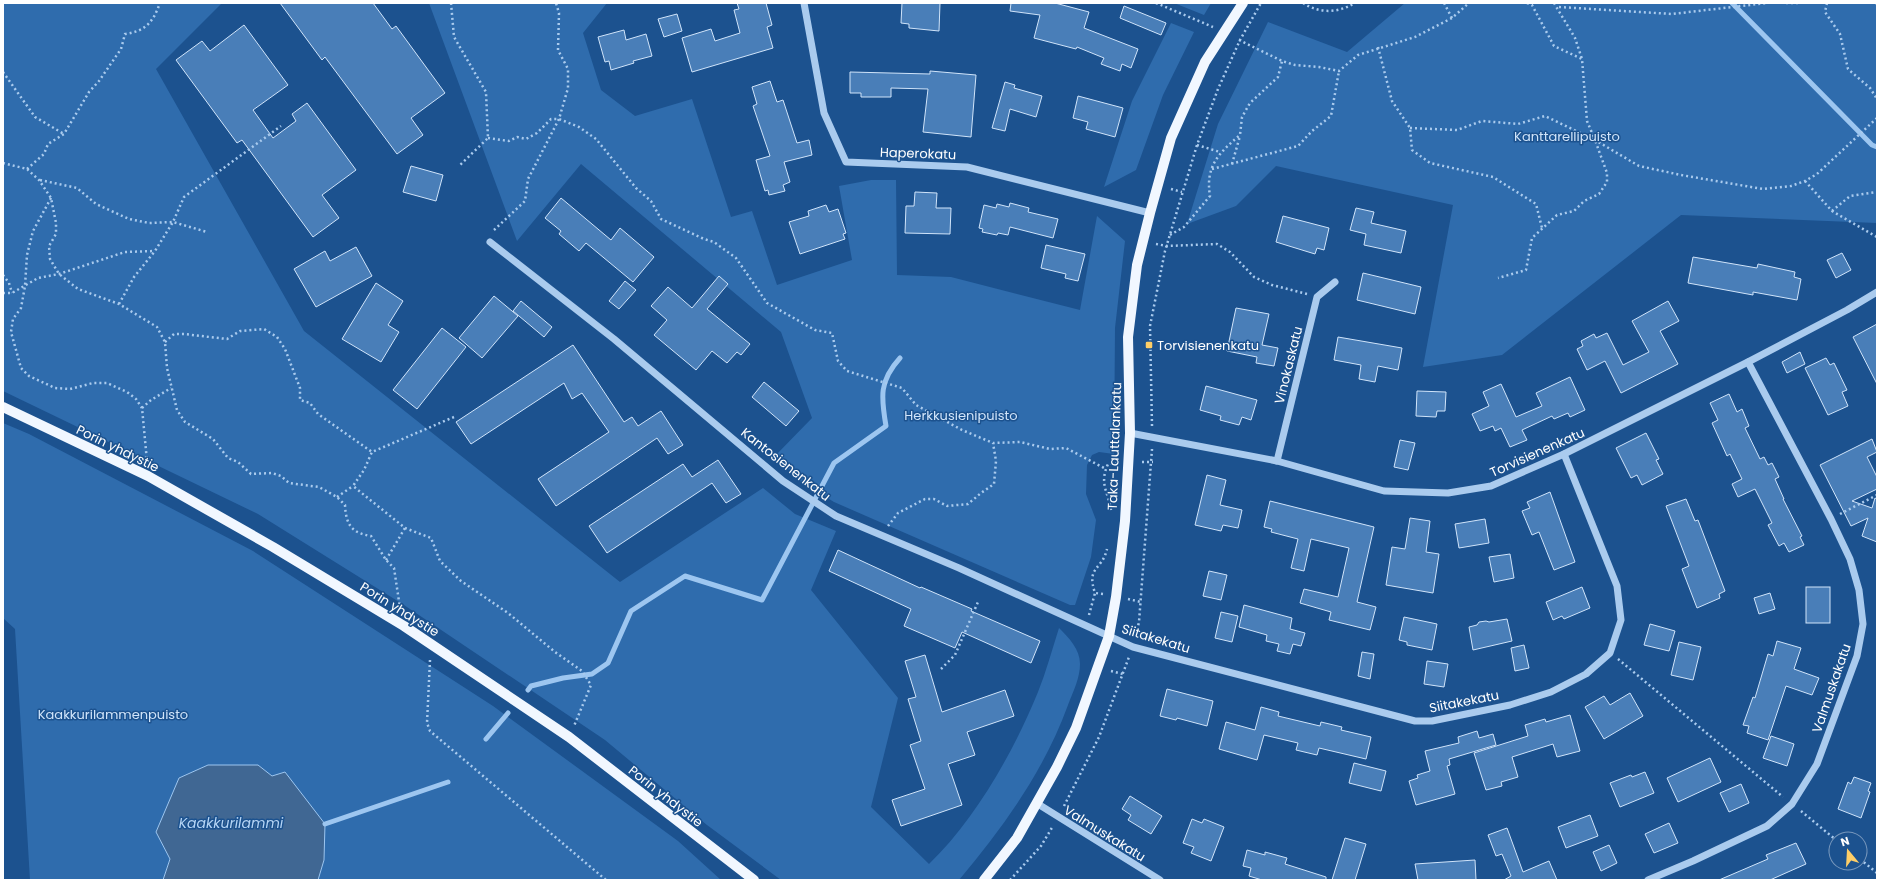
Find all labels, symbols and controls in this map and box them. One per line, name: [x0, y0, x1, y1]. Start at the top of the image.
park label: Kanttarellipuisto: [1514, 127, 1620, 146]
street label: Haperokatu: [880, 143, 956, 164]
street label: Vinokaskatu: [1270, 324, 1307, 406]
place label: Torvisienenkatu: [1157, 336, 1259, 355]
marker: Torvisienenkatu: [1144, 340, 1154, 350]
street label: Taka-Lauttalankatu: [1103, 382, 1126, 510]
park label: Herkkusienipuisto: [904, 406, 1018, 425]
street label: Porin yhdystie: [73, 420, 162, 477]
street label: Kantosienenkatu: [737, 423, 835, 506]
street label: Torvisienenkatu: [1487, 423, 1588, 482]
street label: Porin yhdystie: [356, 577, 443, 641]
street label: Siitakekatu: [1119, 619, 1193, 658]
street label: Valmuskakatu: [1807, 641, 1856, 735]
street label: Siitakekatu: [1428, 685, 1501, 718]
park label: Kaakkurilammenpuisto: [38, 705, 188, 724]
street label: Porin yhdystie: [624, 761, 707, 832]
street label: Valmuskakatu: [1060, 801, 1149, 866]
water label: Kaakkurilammi: [179, 813, 284, 833]
north arrow: [1828, 831, 1868, 871]
text: N: [1838, 833, 1851, 850]

